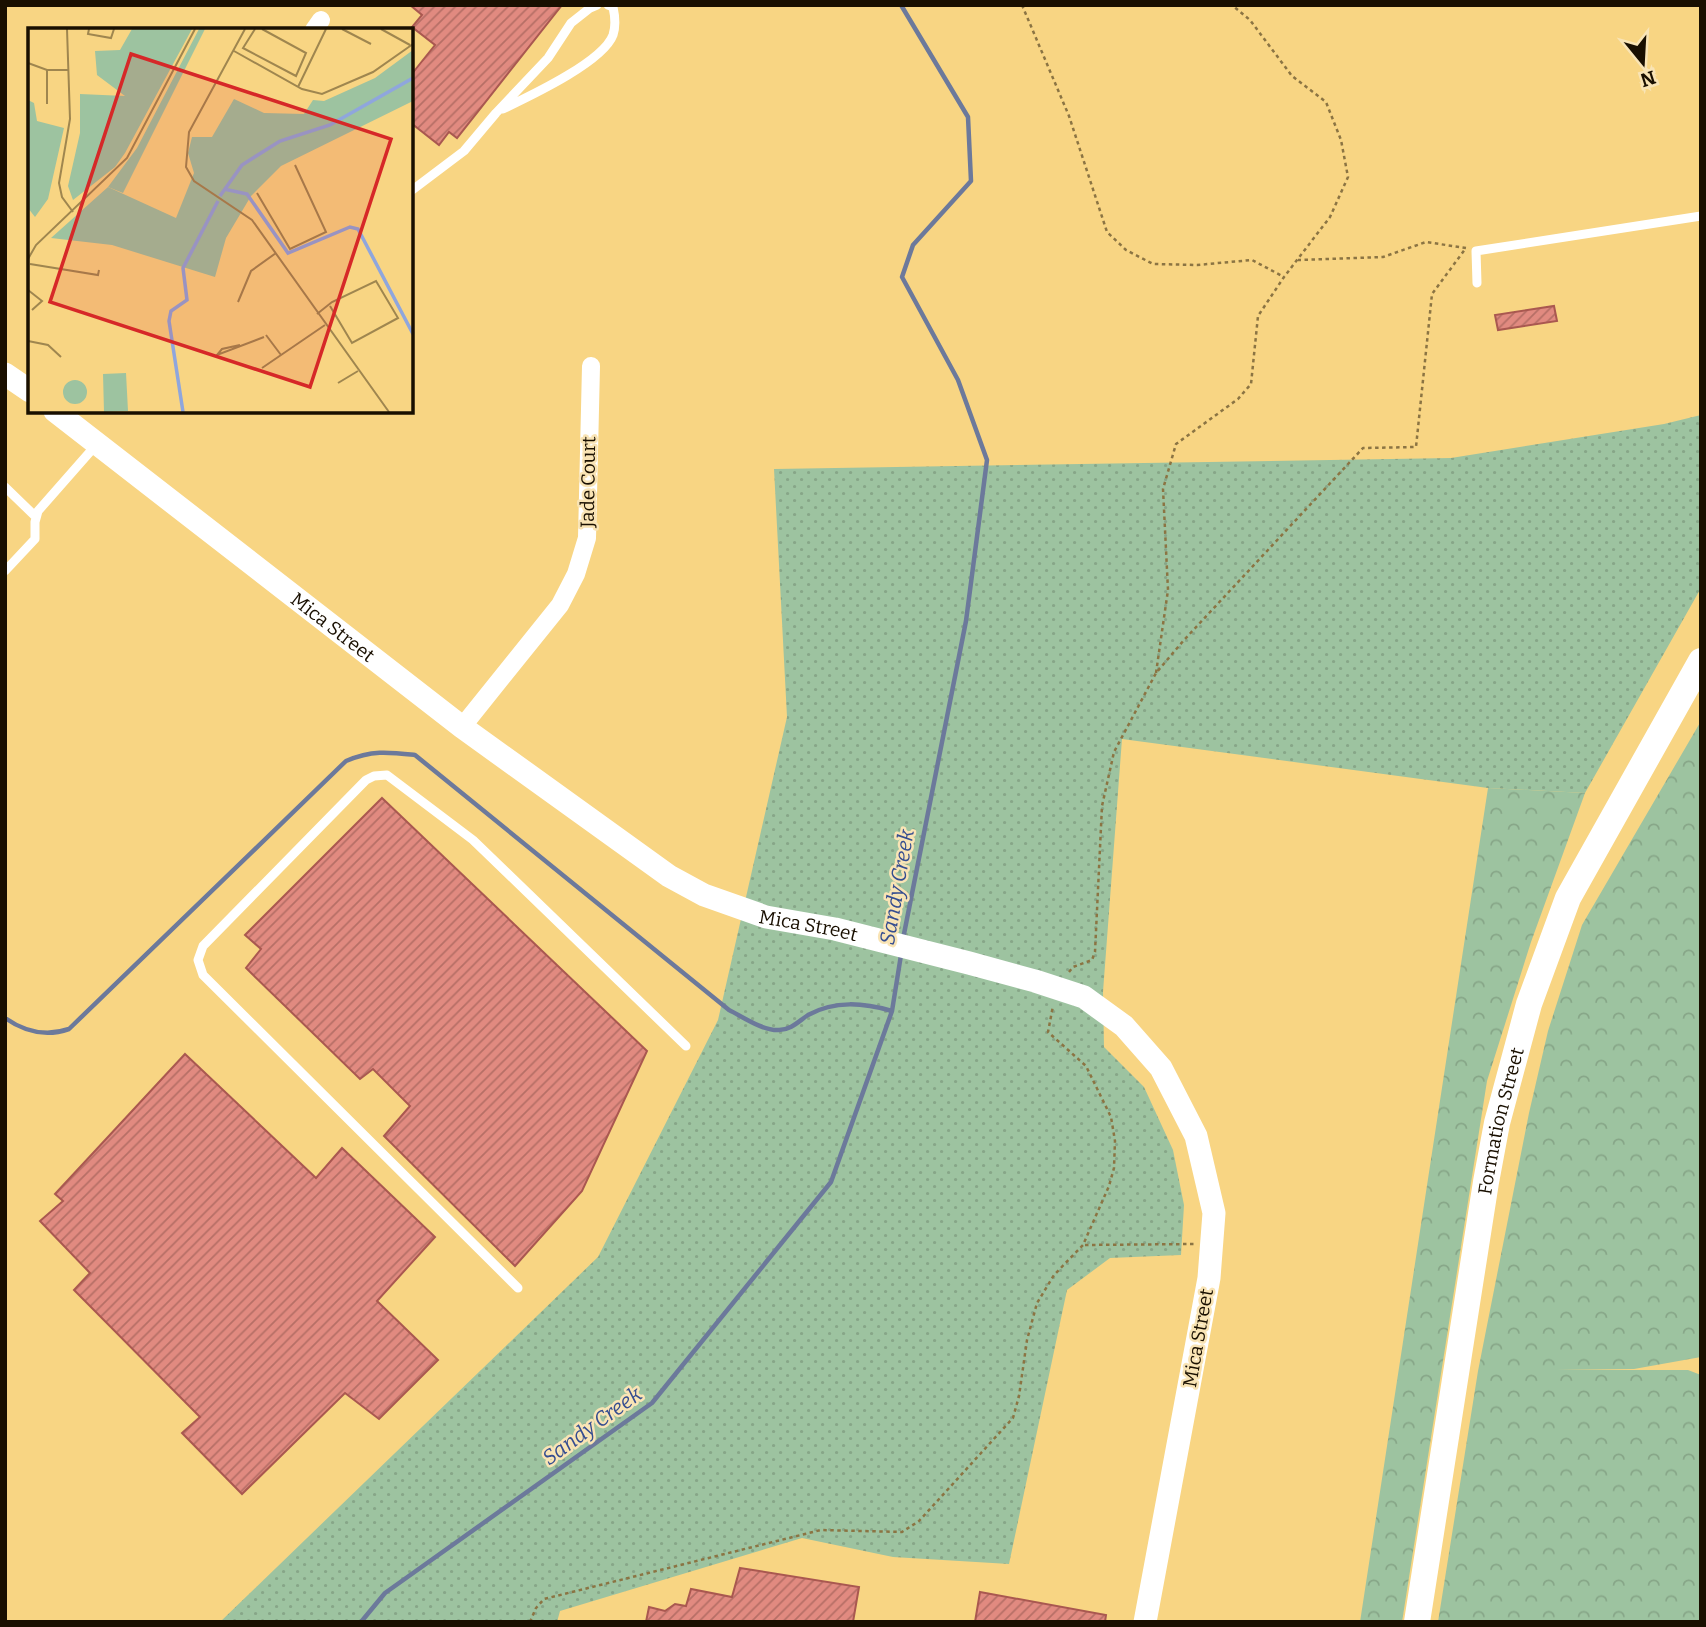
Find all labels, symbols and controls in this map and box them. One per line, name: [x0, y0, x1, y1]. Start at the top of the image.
inset map: [28, 28, 413, 413]
north arrow: [1608, 28, 1678, 98]
text: N: [1637, 65, 1659, 92]
street label: Jade Court: [576, 436, 600, 529]
street label: Mica Street: [287, 587, 380, 667]
water label: Sandy Creek: [874, 827, 920, 947]
street label: Mica Street: [757, 904, 860, 946]
street label: Formation Street: [1473, 1045, 1528, 1196]
street label: Mica Street: [1178, 1287, 1218, 1389]
water label: Sandy Creek: [537, 1381, 647, 1471]

